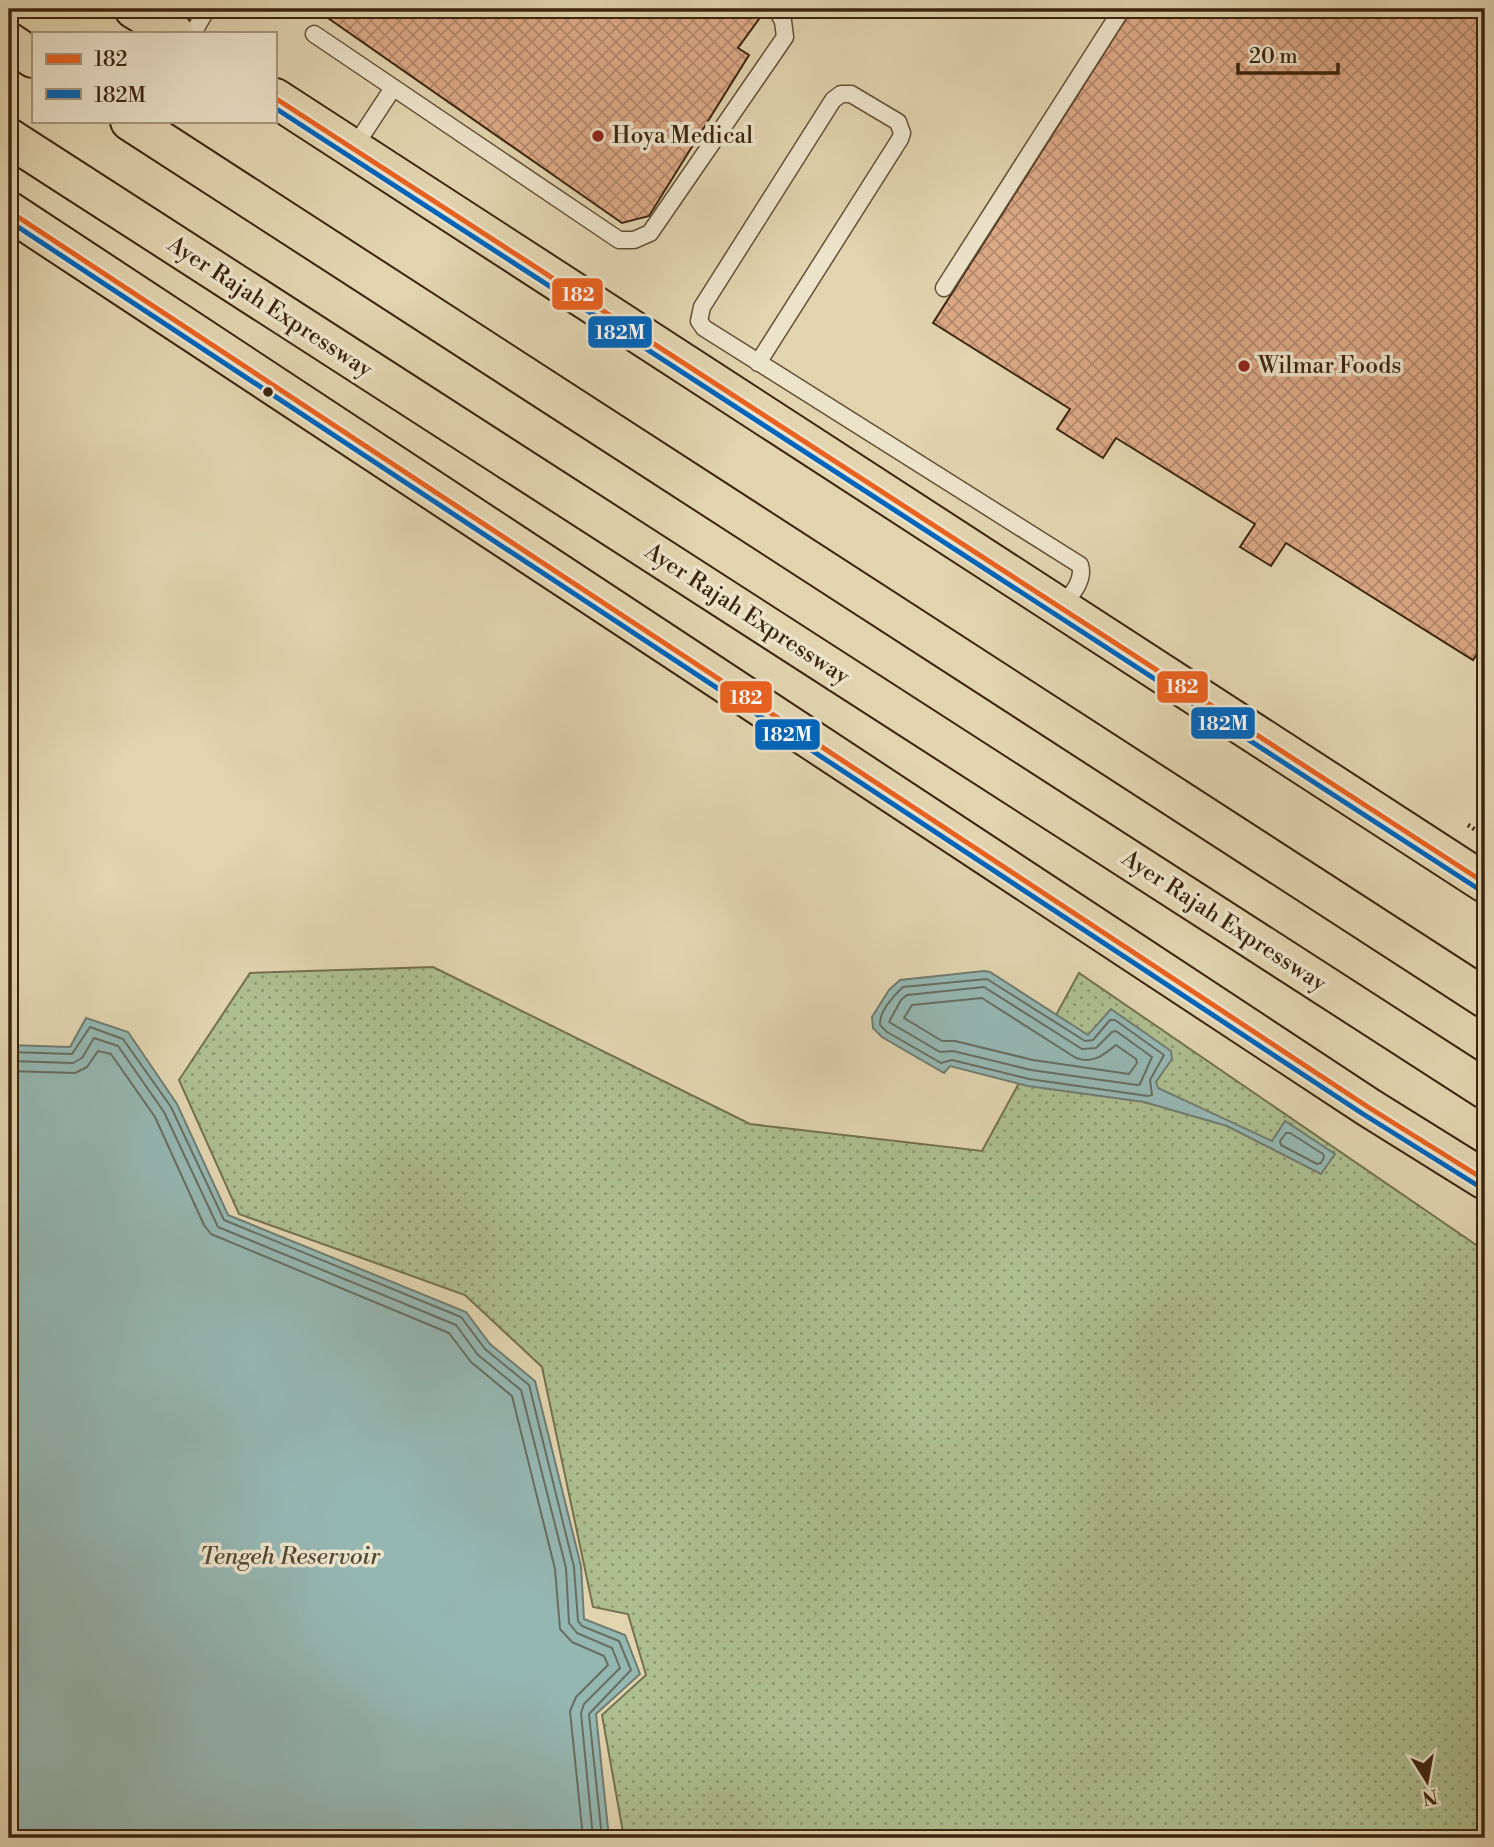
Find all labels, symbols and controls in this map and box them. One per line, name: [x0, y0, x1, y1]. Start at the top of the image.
legend: [32, 32, 276, 122]
scale bar: [1238, 32, 1338, 76]
text: 20 m: [1249, 44, 1298, 70]
text: 182: [94, 47, 127, 73]
text: 182M: [94, 83, 146, 109]
place label: Hoya Medical: [612, 122, 753, 150]
marker: Hoya Medical: [590, 128, 606, 144]
street label: Ayer Rajah Expressway: [161, 230, 378, 384]
line badge: 182: [551, 277, 604, 311]
text: 182: [562, 283, 594, 307]
line badge: 182M: [587, 315, 653, 349]
text: 182M: [595, 321, 646, 345]
place label: Wilmar Foods: [1257, 352, 1401, 380]
marker: Wilmar Foods: [1236, 358, 1252, 374]
unlabelled marker: [261, 385, 275, 399]
street label: Ayer Rajah Expressway: [638, 537, 855, 691]
line badge: 182: [1156, 670, 1209, 704]
text: 182: [1166, 675, 1198, 699]
line badge: 182: [719, 680, 773, 714]
text: 182: [730, 686, 762, 710]
line badge: 182M: [1190, 706, 1256, 740]
text: 182M: [1198, 712, 1249, 736]
line badge: 182M: [754, 718, 821, 751]
text: 182M: [762, 723, 813, 747]
street label: Ayer Rajah Expressway: [1115, 844, 1332, 998]
water label: Tengeh Reservoir: [200, 1542, 381, 1572]
north arrow: [1392, 1745, 1462, 1815]
text: N: [1420, 1783, 1440, 1810]

